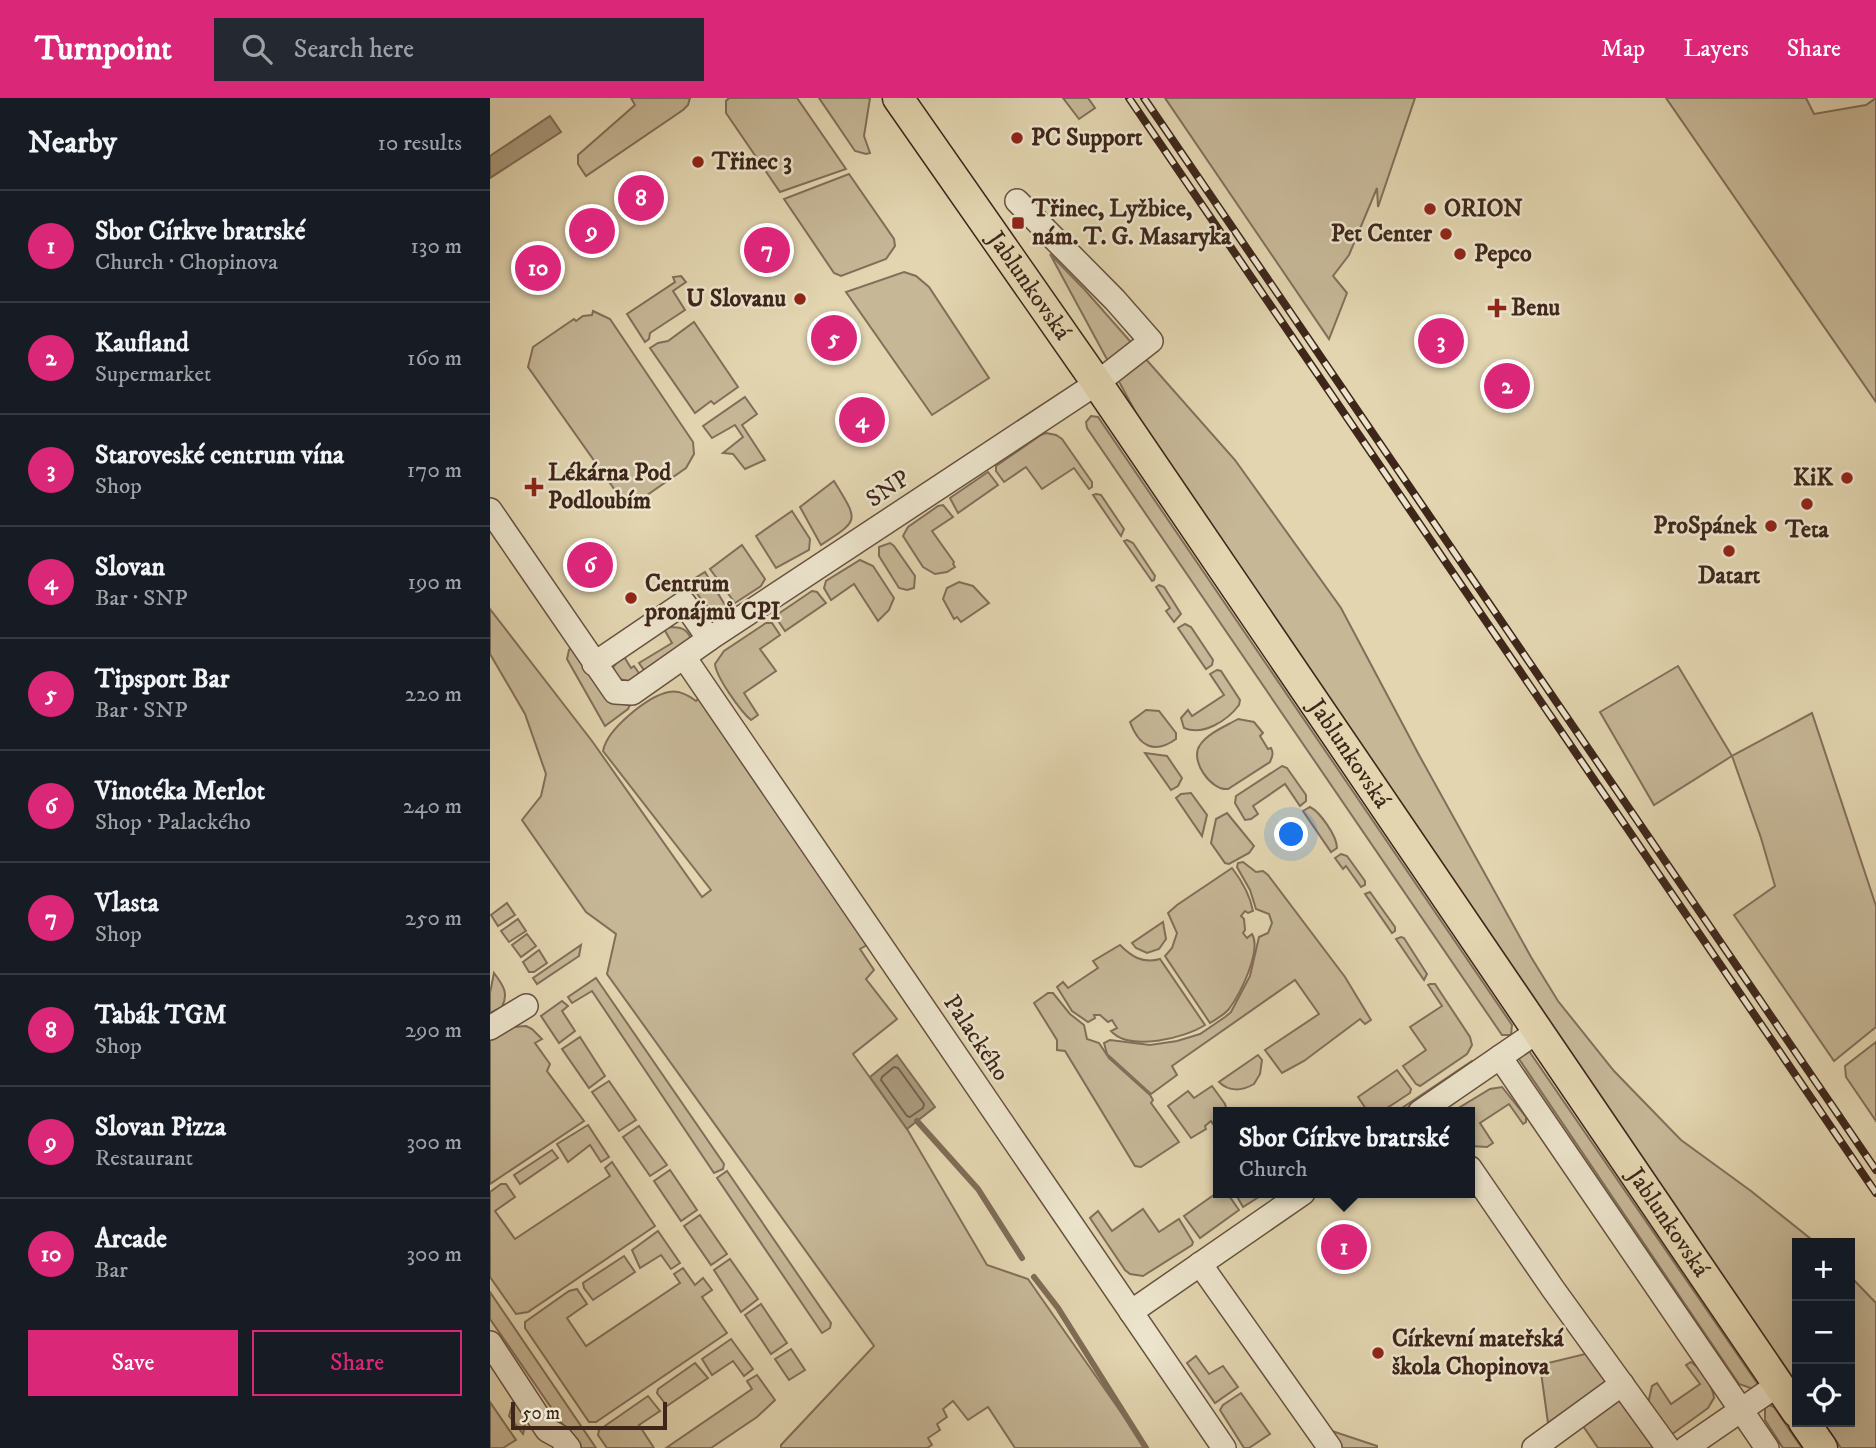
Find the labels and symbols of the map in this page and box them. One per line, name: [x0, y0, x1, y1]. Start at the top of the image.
place label: PC Support: [1031, 123, 1143, 153]
marker: PC Support: [1009, 130, 1025, 146]
place label: Třinec 3: [711, 147, 792, 177]
marker: Třinec 3: [690, 154, 706, 170]
pin: 8: [618, 172, 664, 224]
place label: Třinec, Lyžbice, nám. T. G. Masaryka: [1031, 194, 1232, 252]
place label: ORION: [1444, 194, 1523, 224]
marker: ORION: [1422, 201, 1438, 217]
pin: 9: [569, 205, 615, 257]
marker: Třinec, Lyžbice, nám. T. G. Masaryka: [1010, 215, 1026, 231]
place label: Pet Center: [1331, 219, 1433, 249]
pin: 7: [744, 224, 790, 276]
street label: Jablunkovská: [980, 224, 1078, 347]
marker: Pet Center: [1438, 226, 1454, 242]
place label: Pepco: [1474, 239, 1532, 269]
pin: 10: [515, 242, 561, 294]
marker: Pepco: [1452, 246, 1468, 262]
place label: U Slovanu: [686, 284, 786, 314]
marker: U Slovanu: [792, 291, 808, 307]
place label: Benu: [1511, 293, 1561, 323]
marker: Benu: [1489, 300, 1505, 316]
pin: 5: [811, 312, 857, 364]
pin: 3: [1418, 315, 1464, 367]
pin: 2: [1484, 360, 1530, 412]
pin: 4: [839, 394, 885, 446]
place label: Lékárna Pod Podloubím: [548, 458, 672, 516]
place label: KiK: [1793, 463, 1834, 493]
street label: SNP: [860, 464, 916, 514]
marker: KiK: [1839, 470, 1855, 486]
marker: Lékárna Pod Podloubím: [526, 479, 542, 495]
marker: Teta: [1799, 496, 1815, 512]
place label: ProSpánek: [1653, 511, 1758, 541]
place label: Teta: [1784, 515, 1830, 545]
marker: ProSpánek: [1763, 518, 1779, 534]
pin: 6: [567, 539, 613, 591]
marker: Datart: [1721, 543, 1737, 559]
place label: Datart: [1698, 561, 1761, 591]
place label: Centrum pronájmů CPI: [644, 569, 781, 627]
marker: Centrum pronájmů CPI: [623, 590, 639, 606]
street label: Jablunkovská: [1300, 692, 1397, 815]
your location: [1274, 817, 1308, 851]
street label: Palackého: [936, 989, 1016, 1087]
street label: Jablunkovská: [1619, 1160, 1716, 1284]
pin: 1: [1321, 1221, 1367, 1273]
place label: Církevní mateřská škola Chopinova: [1392, 1324, 1565, 1382]
marker: Církevní mateřská škola Chopinova: [1370, 1345, 1386, 1361]
scale bar: [511, 1399, 667, 1431]

